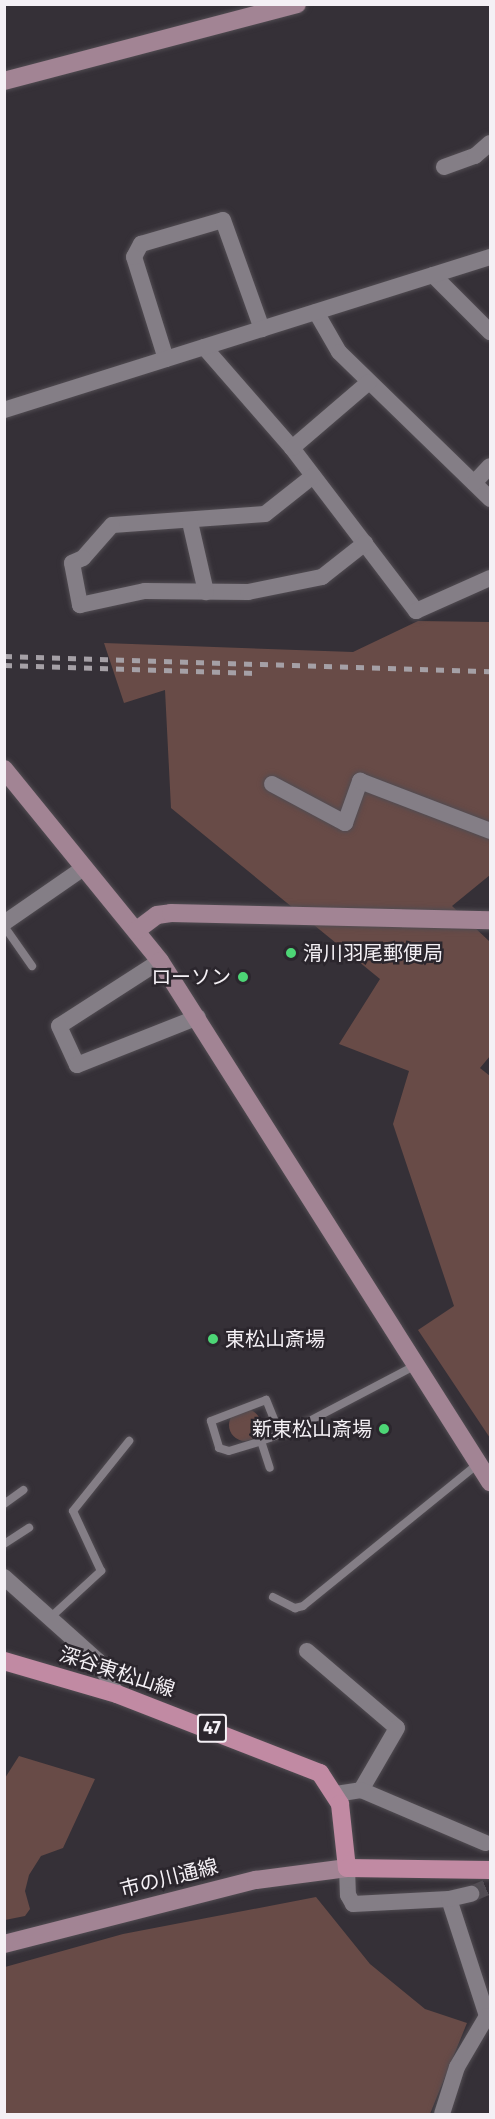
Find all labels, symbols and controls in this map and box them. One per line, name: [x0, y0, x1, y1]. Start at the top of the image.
place label: 滑川羽尾郵便局: [303, 941, 443, 965]
marker: 滑川羽尾郵便局: [284, 946, 298, 960]
place label: ローソン: [151, 965, 231, 989]
marker: ローソン: [236, 970, 250, 984]
place label: 東松山斎場: [225, 1327, 325, 1351]
marker: 東松山斎場: [206, 1332, 220, 1346]
place label: 新東松山斎場: [252, 1417, 372, 1441]
marker: 新東松山斎場: [377, 1422, 391, 1436]
street label: 深谷東松山線: [56, 1642, 178, 1702]
road number: 47: [196, 1713, 228, 1743]
street label: 市の川通線: [118, 1854, 220, 1902]

